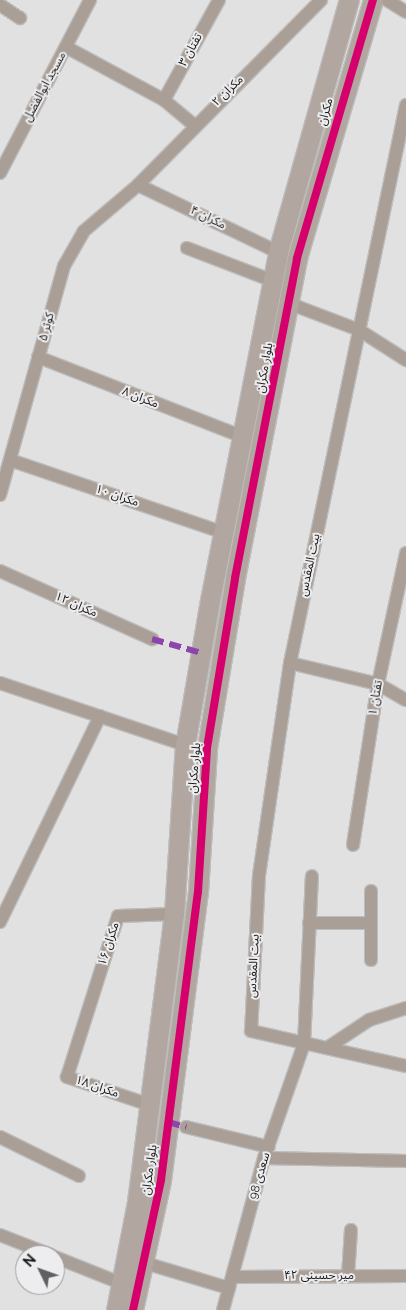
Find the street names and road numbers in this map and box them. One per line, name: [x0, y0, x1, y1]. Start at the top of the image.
street label: تفتان ۳: [176, 31, 206, 69]
street label: مسجد ابوالفضل: [20, 49, 70, 125]
street label: مکران ۲: [209, 73, 247, 109]
street label: مکران: [315, 97, 337, 127]
street label: مکران ۴: [188, 203, 228, 233]
street label: کوثر ۵: [36, 311, 58, 343]
street label: بلوار مکران: [254, 342, 276, 394]
street label: مکران ۸: [120, 384, 160, 412]
street label: مکران ۱۰: [94, 482, 140, 510]
street label: بیت المقدس: [296, 532, 324, 598]
street label: مکران ۱۲: [53, 589, 99, 621]
street label: تفتان ۱: [366, 679, 386, 717]
street label: بلوار مکران: [186, 742, 204, 794]
street label: مکران ۱۶: [95, 921, 123, 967]
street label: بیت المقدس: [245, 934, 263, 998]
street label: مکران ۱۸: [74, 1073, 120, 1101]
street label: بلوار مکران: [139, 1144, 161, 1196]
street label: سعدی 98: [246, 1151, 274, 1201]
street label: میر حسینی ۴۲: [284, 1269, 354, 1283]

